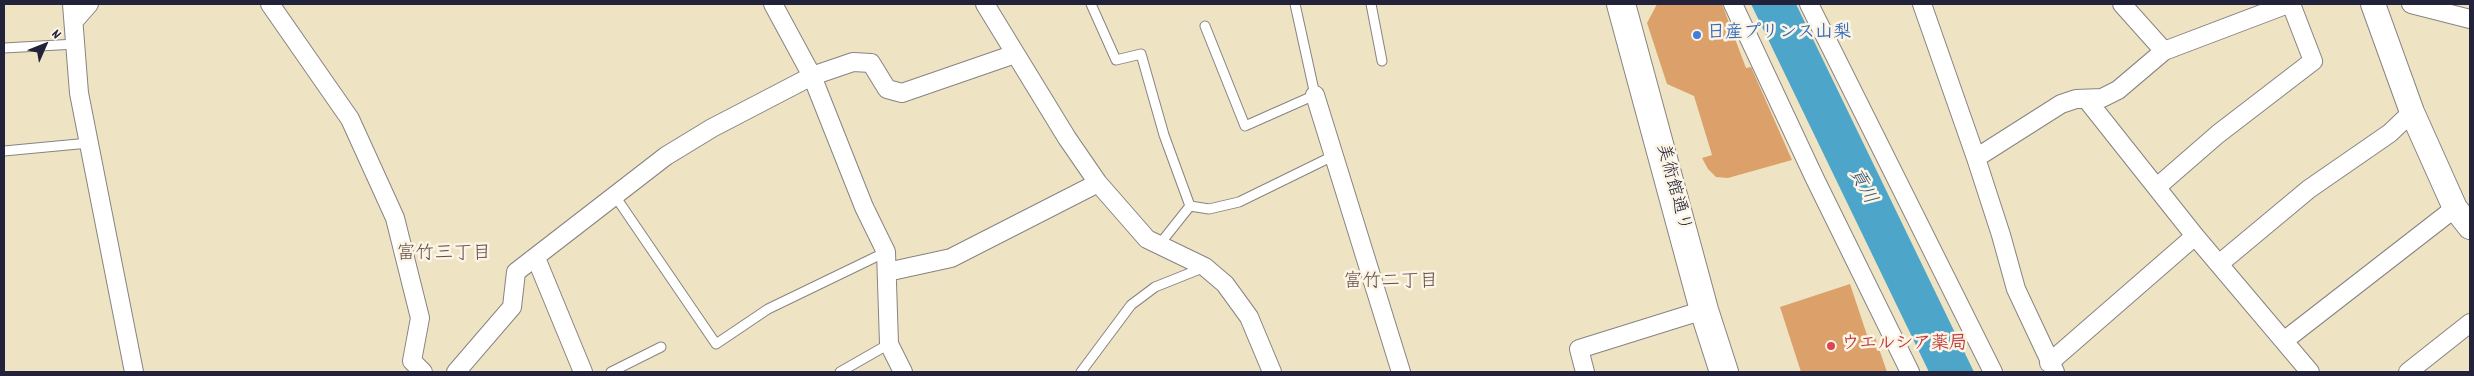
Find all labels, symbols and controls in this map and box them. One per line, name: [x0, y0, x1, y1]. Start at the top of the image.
north arrow: [20, 20, 70, 70]
place label: 日産プリンス山梨: [1707, 24, 1851, 46]
text: N: [46, 25, 65, 44]
marker: 日産プリンス山梨: [1691, 29, 1703, 41]
street label: 美術館通り: [1650, 142, 1694, 234]
water label: 貢川: [1842, 165, 1880, 209]
district label: 富竹三丁目: [397, 244, 491, 266]
district label: 富竹二丁目: [1344, 272, 1438, 294]
place label: ウエルシア薬局: [1841, 335, 1967, 357]
marker: ウエルシア薬局: [1825, 340, 1837, 352]

